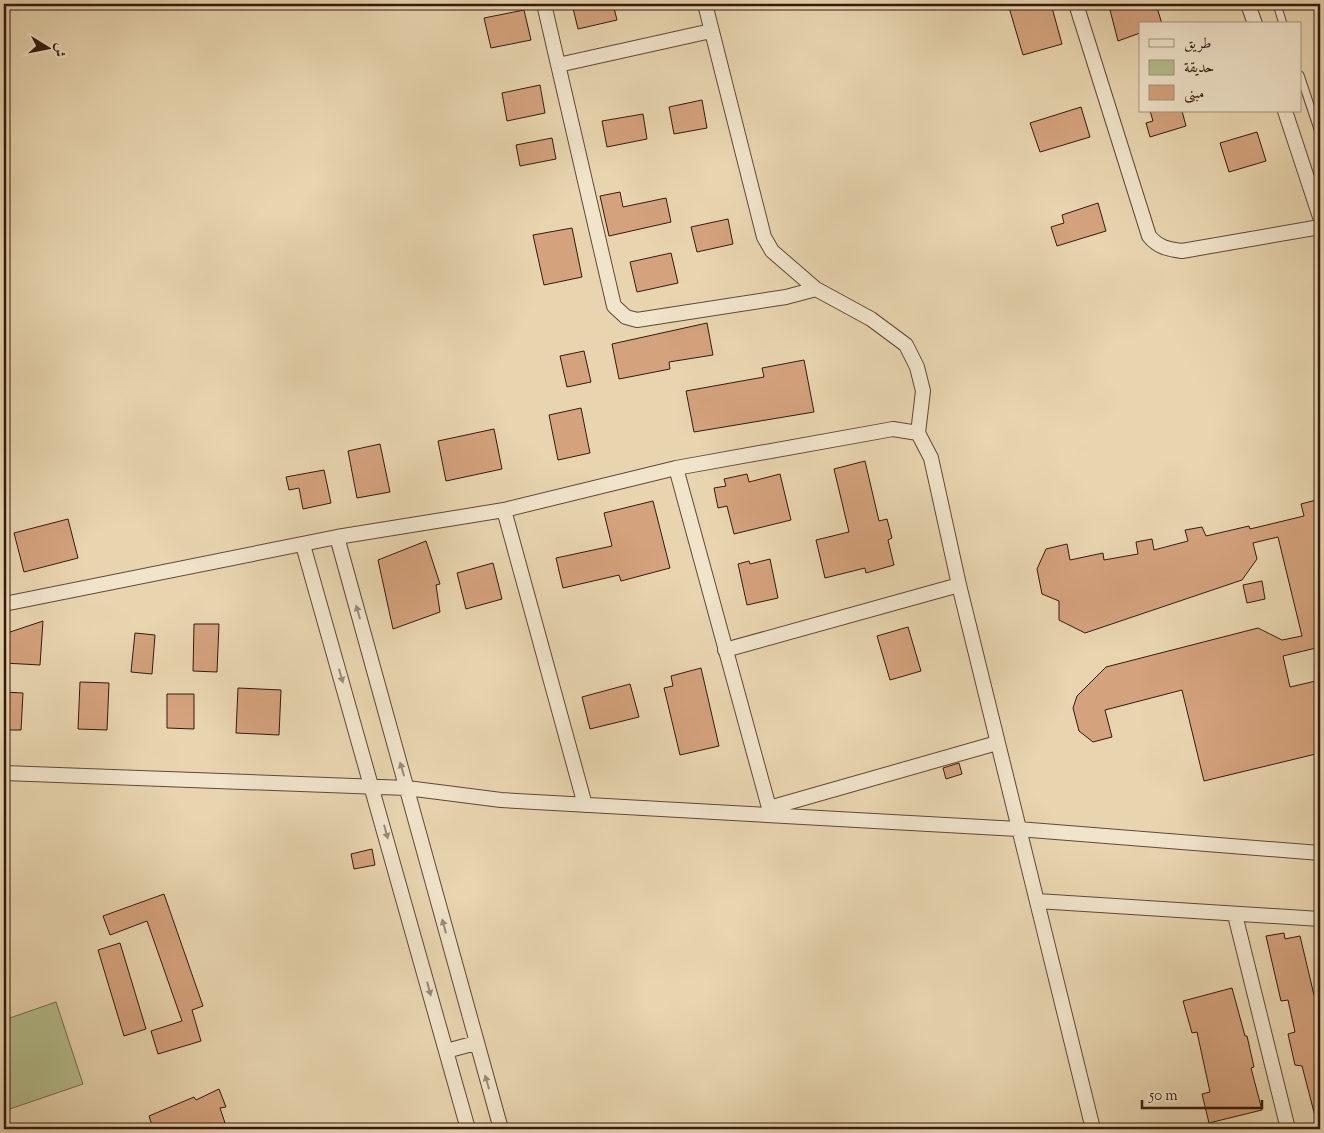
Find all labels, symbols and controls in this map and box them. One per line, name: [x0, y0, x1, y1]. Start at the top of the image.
north arrow: [22, 22, 72, 72]
legend: [1139, 22, 1302, 112]
text: طريق: [1184, 34, 1211, 55]
text: ش: [48, 41, 70, 59]
text: حديقة: [1184, 58, 1214, 79]
text: مبنى: [1184, 84, 1204, 105]
one-way arrow: [353, 605, 361, 620]
one-way arrow: [338, 669, 346, 684]
one-way arrow: [397, 761, 405, 776]
one-way arrow: [382, 825, 390, 840]
one-way arrow: [440, 918, 448, 933]
one-way arrow: [425, 981, 433, 997]
one-way arrow: [483, 1075, 491, 1090]
scale bar: [1142, 1078, 1262, 1110]
text: 50 m: [1148, 1086, 1178, 1107]

